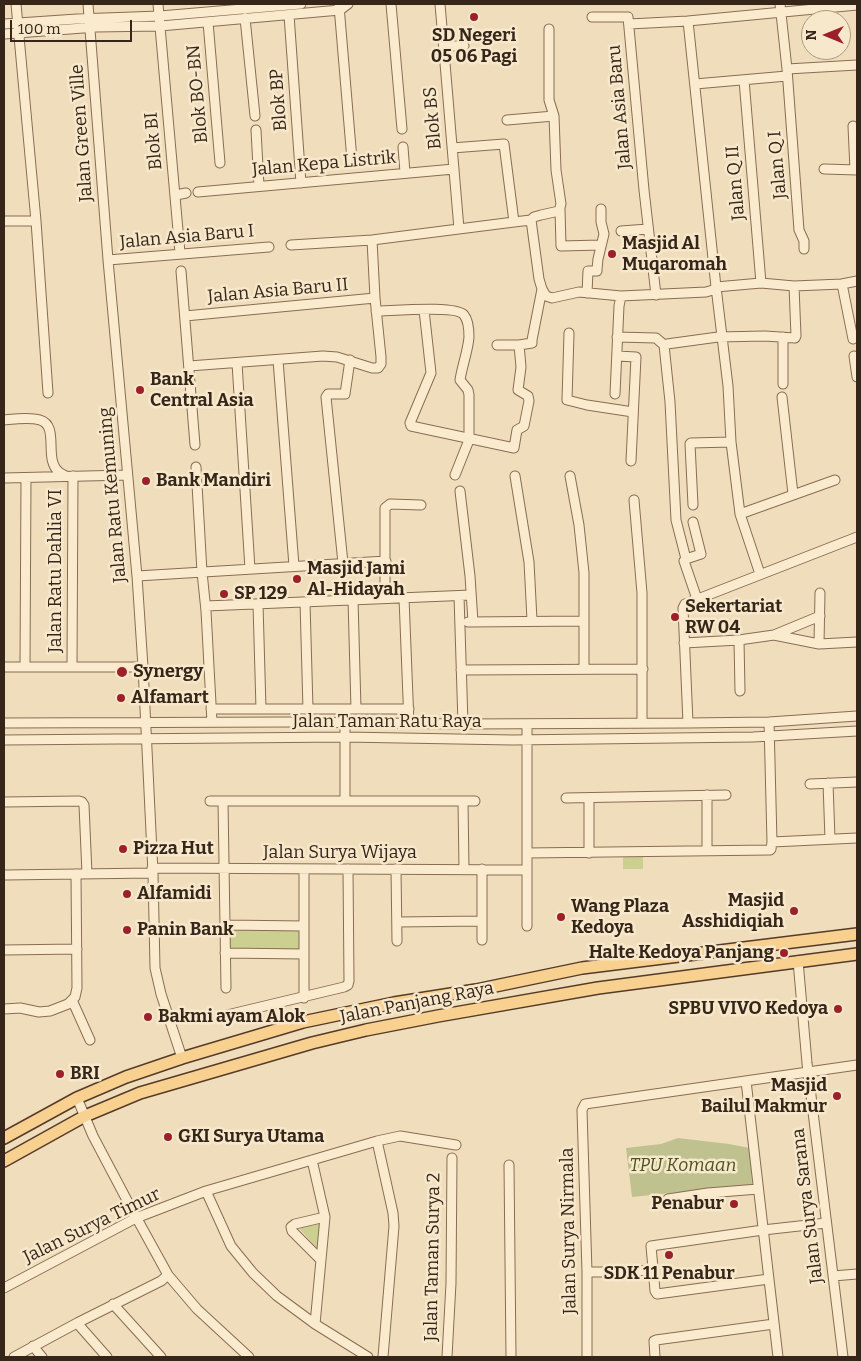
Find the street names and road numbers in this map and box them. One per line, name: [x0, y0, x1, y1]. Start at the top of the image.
street label: Blok BO-BN: [183, 44, 213, 144]
street label: Jalan Asia Baru: [604, 44, 636, 170]
street label: Jalan Green Ville: [66, 63, 98, 203]
street label: Blok BP: [266, 68, 292, 132]
street label: Blok BS: [419, 86, 447, 150]
street label: Blok BI: [141, 111, 167, 171]
street label: Jalan Q I: [764, 130, 792, 200]
street label: Jalan Q II: [722, 145, 750, 221]
street label: Jalan Kepa Listrik: [251, 147, 397, 181]
street label: Jalan Asia Baru I: [119, 220, 255, 254]
street label: Jalan Asia Baru II: [207, 274, 349, 308]
street label: Jalan Ratu Kemuning: [95, 406, 131, 584]
street label: Jalan Ratu Dahlia VI: [45, 489, 67, 653]
street label: Jalan Taman Ratu Raya: [292, 711, 482, 733]
street label: Jalan Surya Wijaya: [263, 842, 417, 864]
street label: Jalan Panjang Raya: [338, 977, 496, 1029]
street label: Jalan Surya Sarana: [788, 1127, 828, 1285]
street label: Jalan Surya Nirmala: [557, 1147, 581, 1315]
street label: Jalan Taman Surya 2: [421, 1172, 445, 1342]
street label: Jalan Surya Timur: [20, 1184, 164, 1268]

